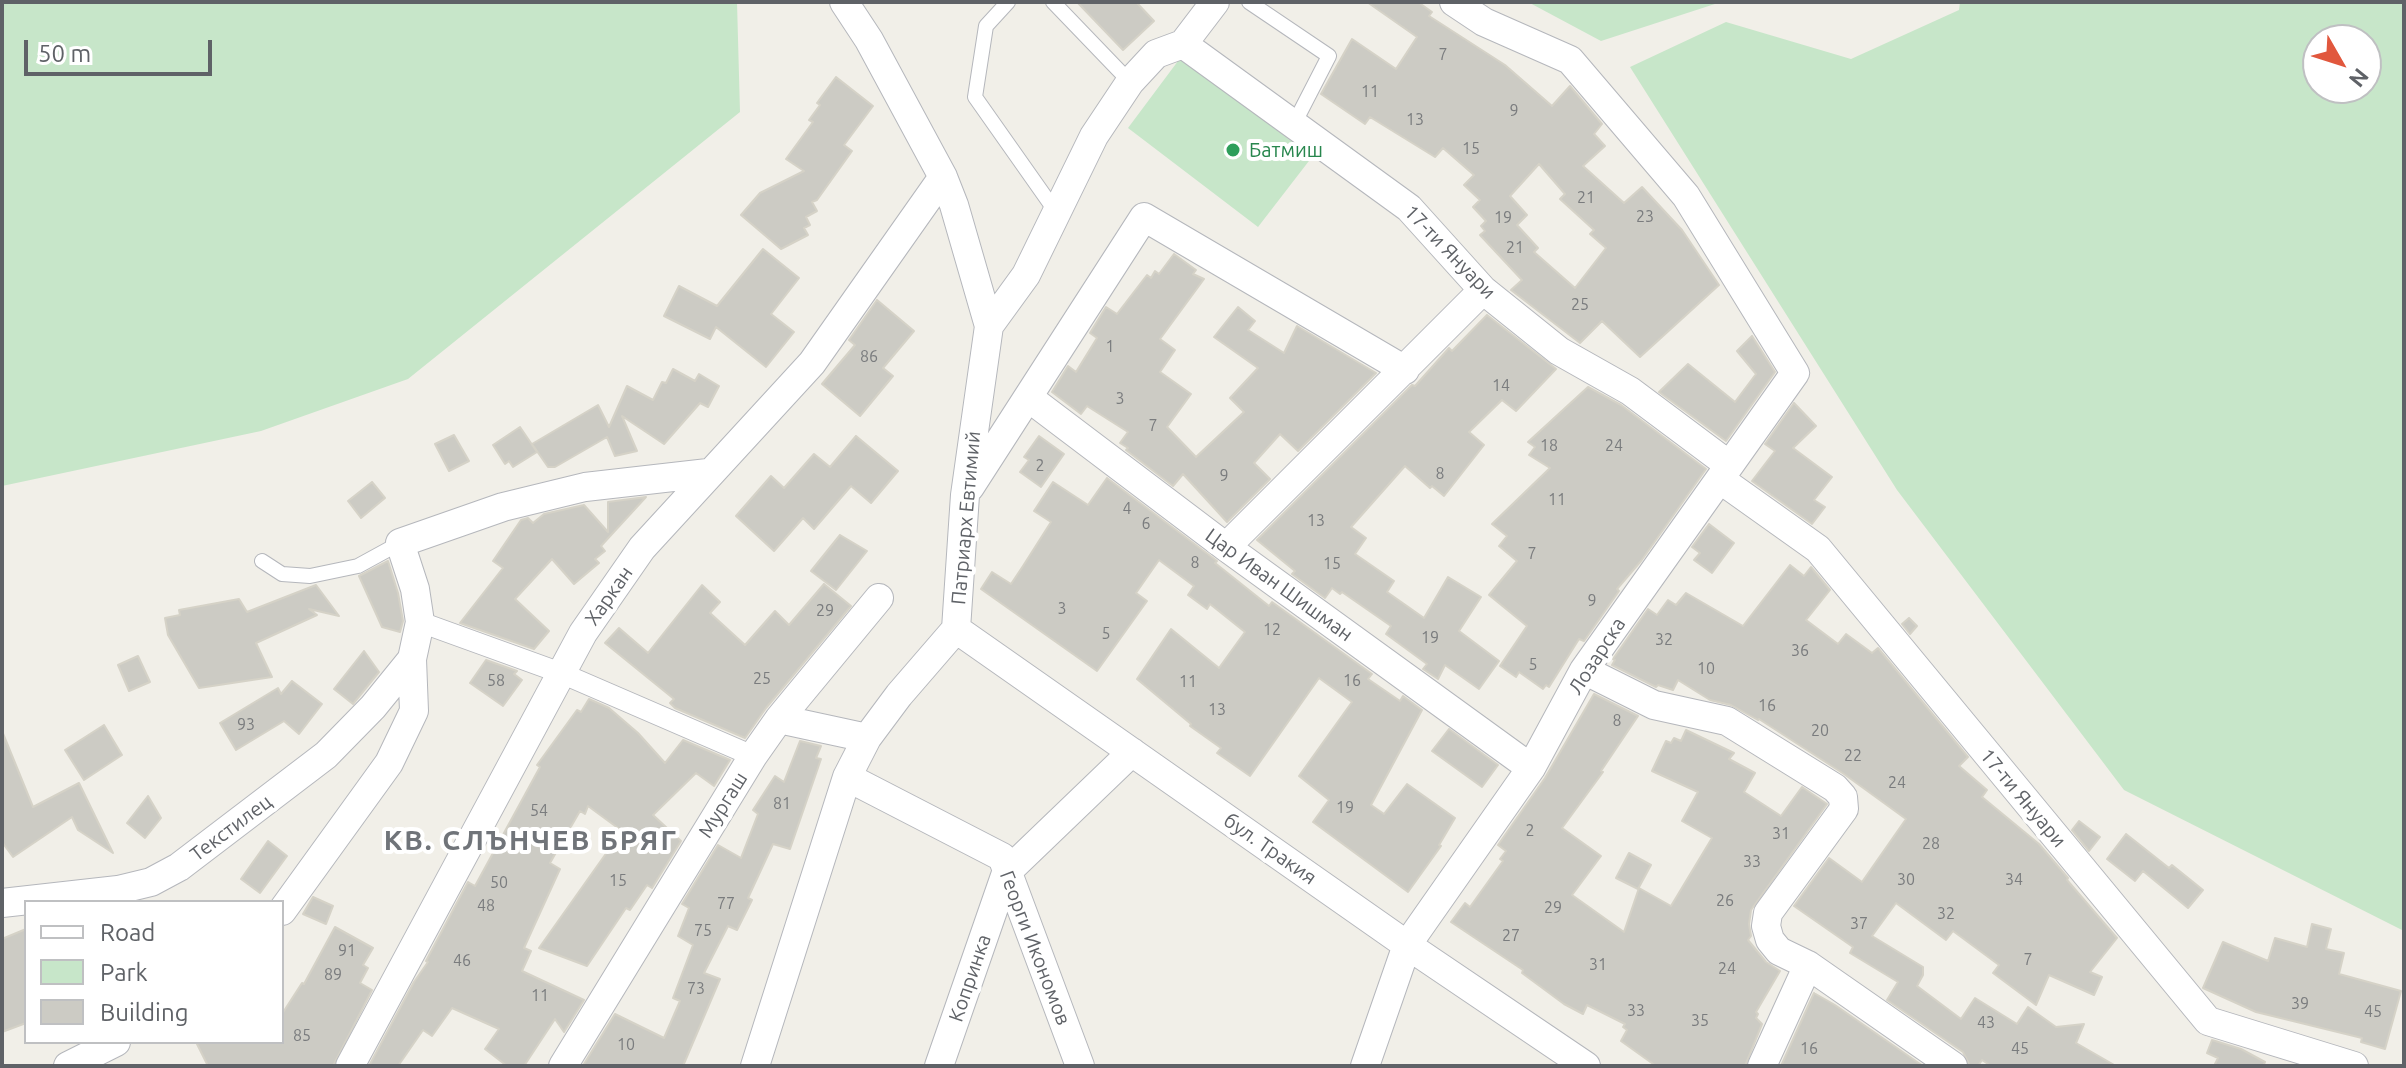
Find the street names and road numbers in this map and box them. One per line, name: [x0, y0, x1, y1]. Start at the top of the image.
street label: 17-ти Януари: [1399, 200, 1501, 304]
street label: Патриарх Евтимий: [946, 430, 986, 606]
street label: Цар Иван Шишман: [1201, 523, 1357, 647]
street label: Харкан: [580, 562, 638, 630]
street label: Лозарска: [1563, 613, 1631, 699]
street label: 17-ти Януари: [1975, 744, 2071, 852]
street label: Мургаш: [693, 768, 753, 842]
street label: Текстилец: [185, 790, 277, 866]
street label: бул. Тракия: [1219, 808, 1321, 890]
street label: Георги Икономов: [995, 867, 1075, 1029]
street label: Копринка: [944, 931, 996, 1025]

